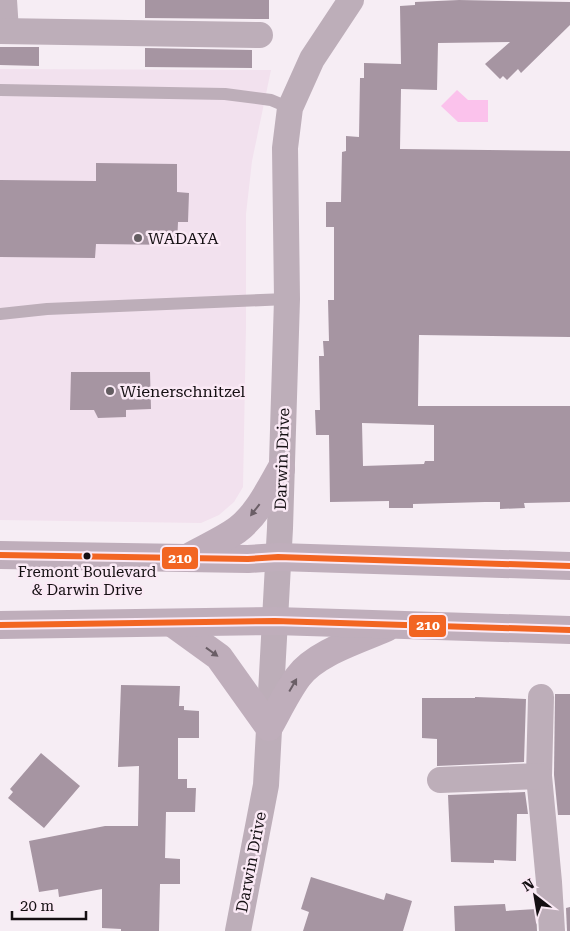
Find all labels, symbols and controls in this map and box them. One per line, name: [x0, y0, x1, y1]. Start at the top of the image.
place label: WADAYA: [148, 229, 219, 248]
marker: WADAYA: [132, 232, 144, 244]
place label: Wienerschnitzel: [120, 382, 245, 401]
marker: Wienerschnitzel: [104, 385, 116, 397]
street label: Darwin Drive: [271, 407, 293, 511]
one-way arrow: [250, 504, 260, 517]
line badge: 210: [161, 546, 199, 570]
text: 210: [168, 550, 192, 566]
marker: Fremont Boulevard & Darwin Drive: [82, 551, 92, 561]
place label: Fremont Boulevard & Darwin Drive: [18, 563, 157, 599]
line badge: 210: [408, 614, 447, 638]
text: 210: [416, 617, 440, 633]
one-way arrow: [205, 647, 219, 657]
one-way arrow: [289, 678, 297, 692]
street label: Darwin Drive: [232, 810, 270, 914]
north arrow: [510, 871, 560, 921]
text: N: [520, 875, 537, 894]
scale bar: [12, 888, 86, 920]
text: 20 m: [20, 897, 55, 915]

